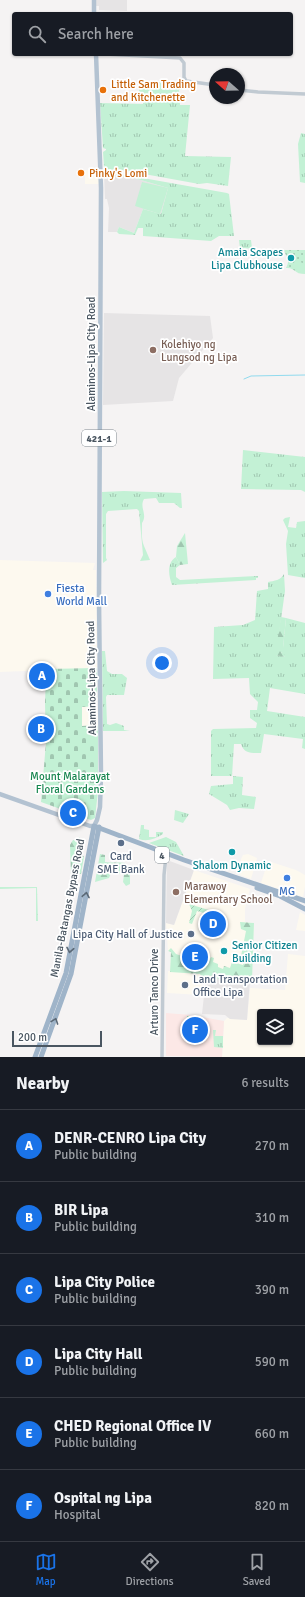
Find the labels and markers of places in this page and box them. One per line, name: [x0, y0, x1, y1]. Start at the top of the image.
place label: Little Sam Trading and Kitchenette: [111, 78, 196, 104]
marker: Little Sam Trading and Kitchenette: [98, 85, 108, 95]
place label: Pinky's Lomi: [89, 167, 147, 180]
marker: Pinky's Lomi: [76, 168, 86, 178]
place label: Amaia Scapes Lipa Clubhouse: [211, 246, 283, 272]
marker: Amaia Scapes Lipa Clubhouse: [286, 253, 296, 263]
place label: Kolehiyo ng Lungsod ng Lipa: [161, 338, 238, 364]
marker: Kolehiyo ng Lungsod ng Lipa: [148, 345, 158, 355]
place label: Fiesta World Mall: [56, 582, 107, 608]
marker: Fiesta World Mall: [43, 589, 53, 599]
pin: A: [29, 661, 55, 691]
pin: B: [28, 714, 54, 744]
pin: C: [60, 798, 86, 828]
marker: Card SME Bank: [116, 838, 126, 848]
marker: Shalom Dynamic: [227, 847, 237, 857]
place label: Card SME Bank: [97, 850, 145, 876]
place label: Shalom Dynamic: [193, 859, 271, 872]
marker: MG: [282, 873, 292, 883]
place label: Marawoy Elementary School: [184, 880, 272, 906]
place label: MG: [279, 885, 295, 898]
marker: Marawoy Elementary School: [171, 887, 181, 897]
pin: D: [200, 909, 226, 939]
place label: Lipa City Hall of Justice: [73, 928, 183, 941]
marker: Lipa City Hall of Justice: [186, 929, 196, 939]
place label: Senior Citizen Building: [232, 939, 298, 965]
pin: E: [182, 942, 208, 972]
marker: Senior Citizen Building: [219, 946, 229, 956]
place label: Land Transportation Office Lipa: [193, 973, 287, 999]
marker: Land Transportation Office Lipa: [180, 980, 190, 990]
pin: F: [182, 1015, 208, 1045]

